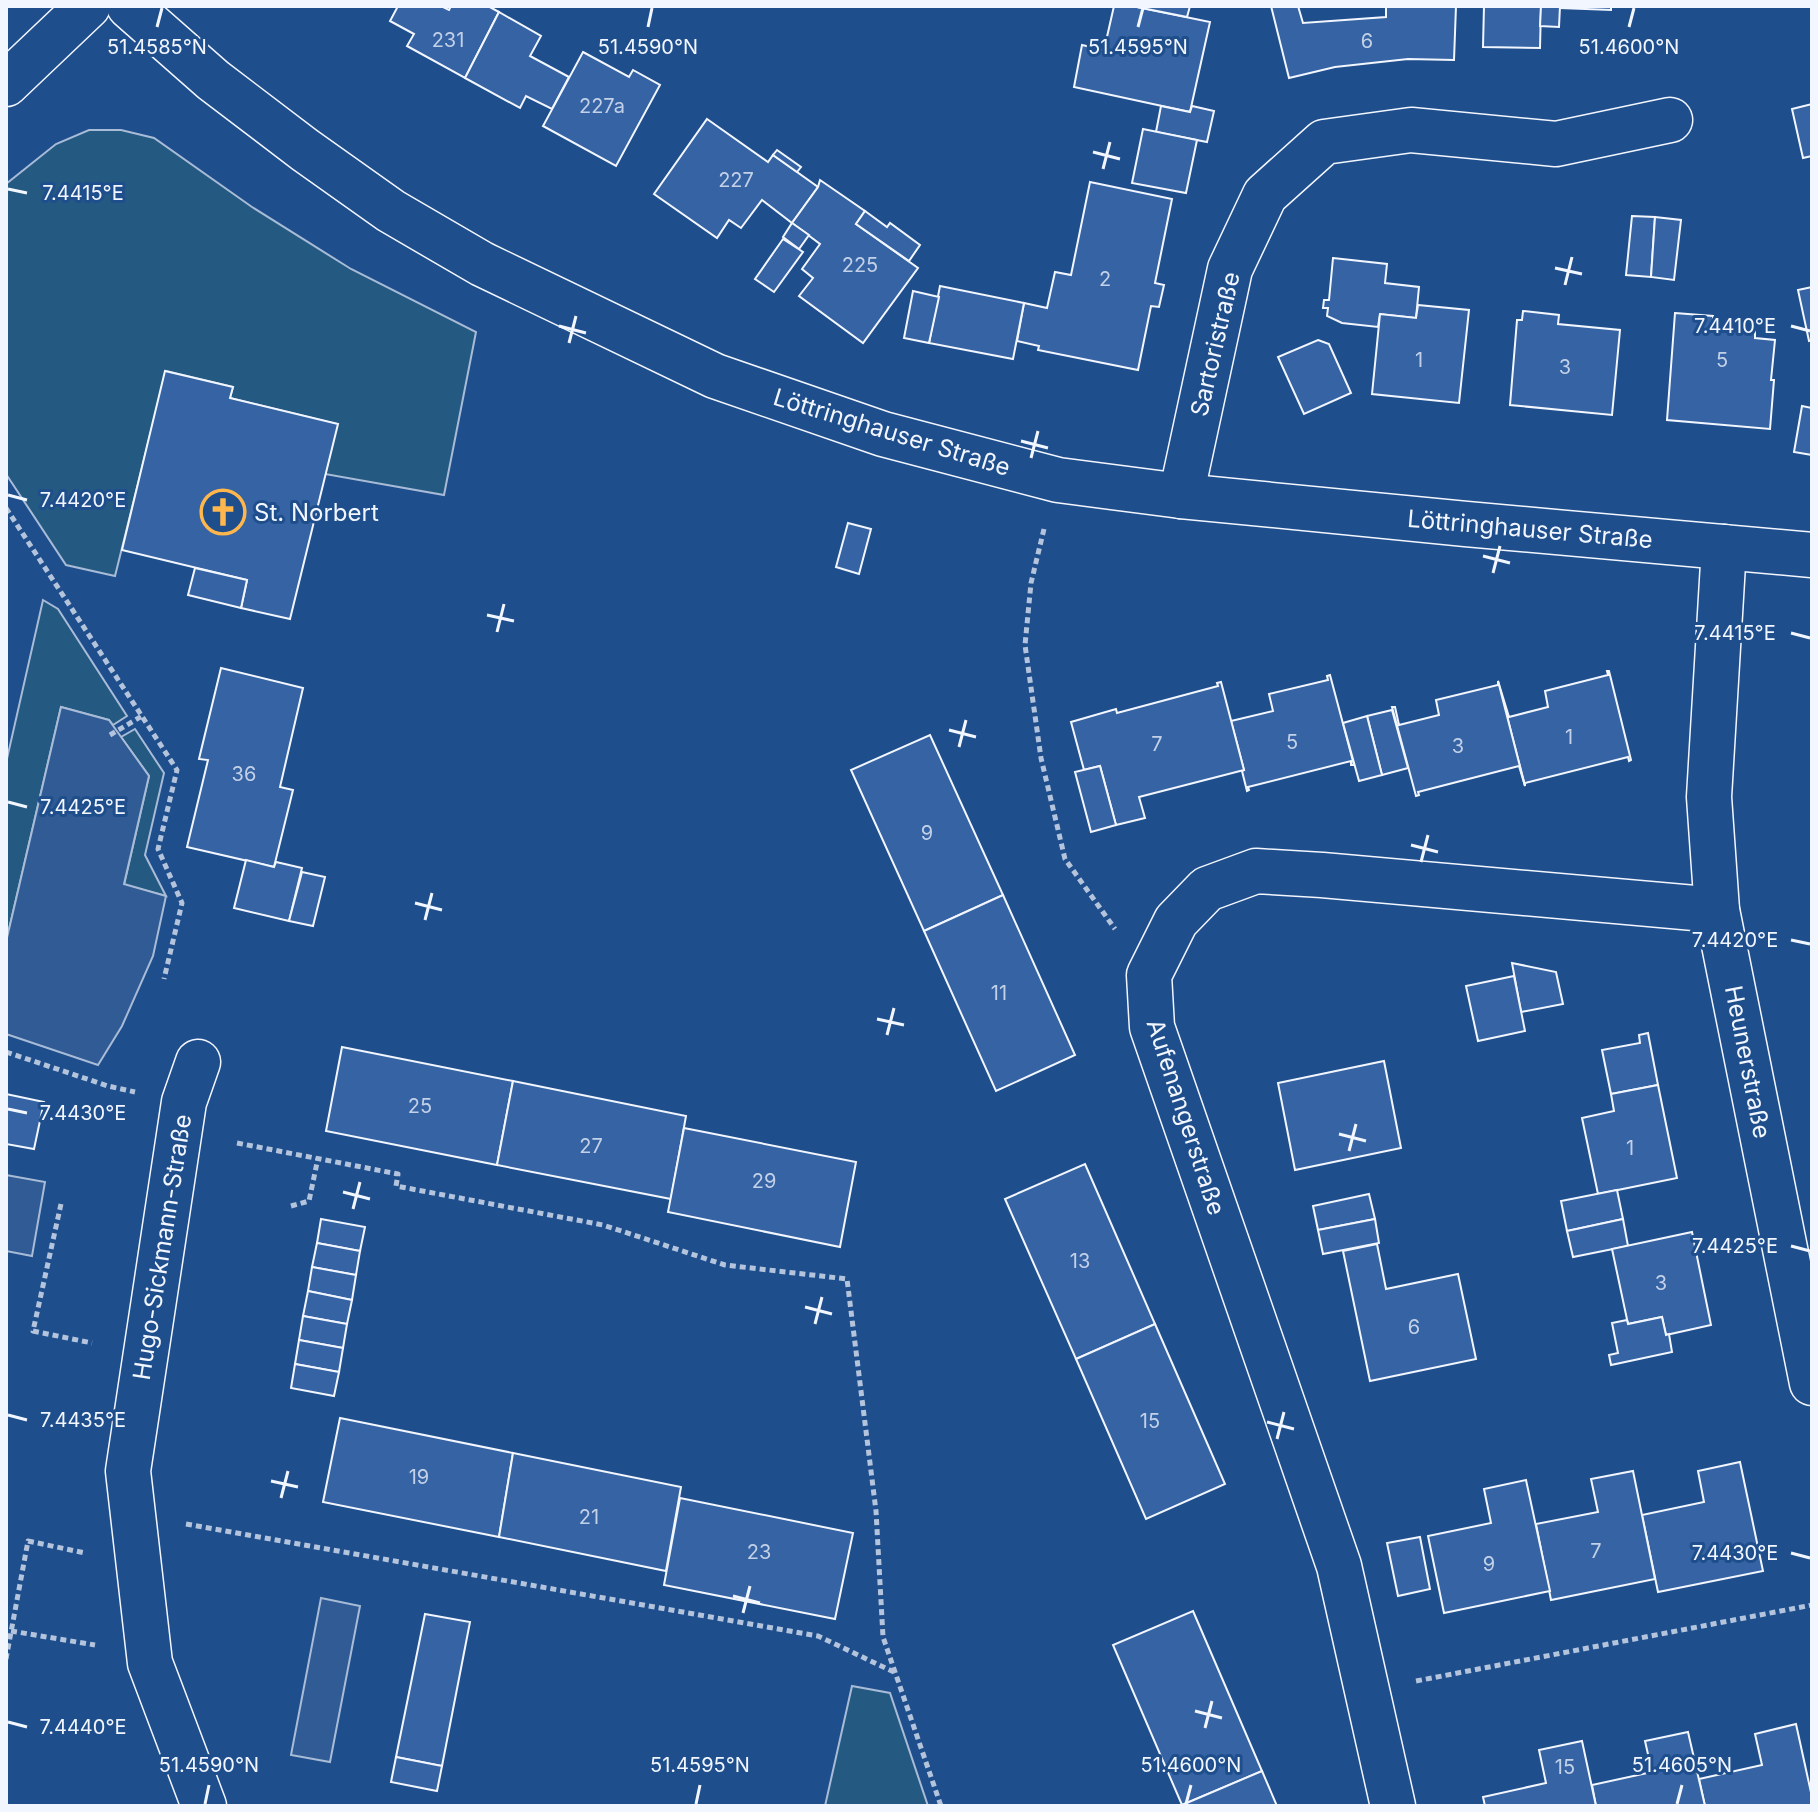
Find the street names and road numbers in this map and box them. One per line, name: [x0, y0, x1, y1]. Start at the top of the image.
street label: Sartoristraße: [1184, 269, 1246, 419]
street label: Löttringhauser Straße: [770, 382, 1014, 482]
street label: Löttringhauser Straße: [1406, 504, 1654, 554]
street label: Heunerstraße: [1719, 983, 1777, 1141]
street label: Aufenangerstraße: [1141, 1015, 1231, 1219]
street label: Hugo-Sickmann-Straße: [127, 1112, 197, 1382]

